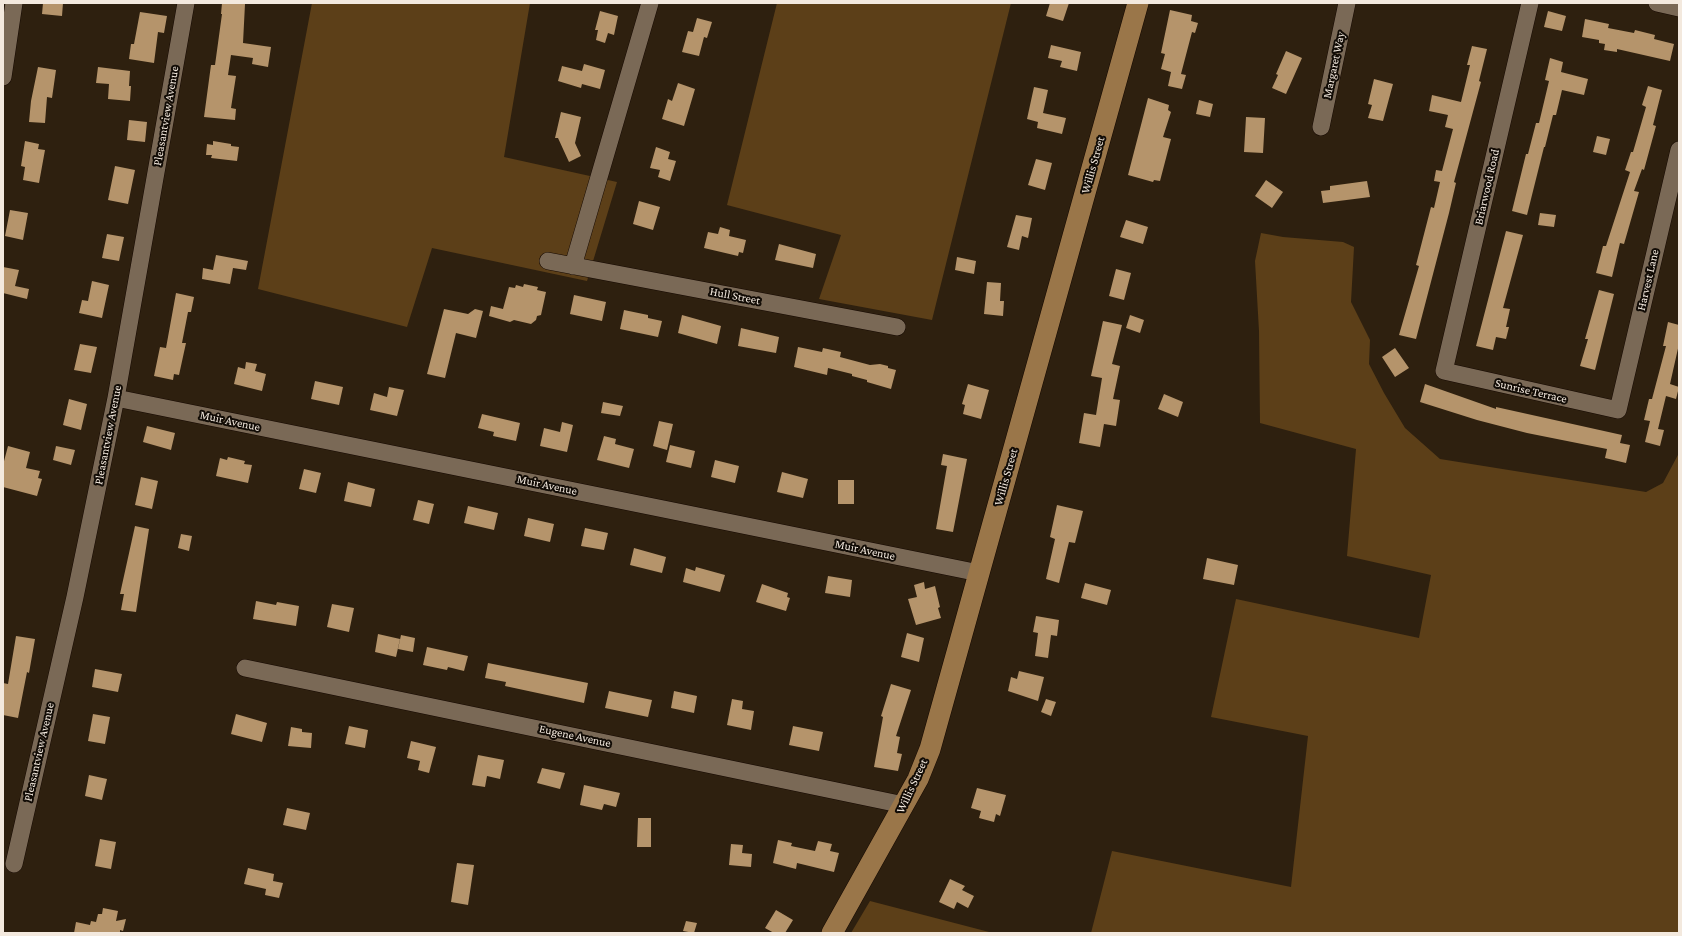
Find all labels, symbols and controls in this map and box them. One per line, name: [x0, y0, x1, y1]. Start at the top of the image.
street label: Margaret Way: [1320, 30, 1348, 100]
street label: Pleasantview Avenue: [150, 65, 182, 167]
street label: Willis Street: [1078, 135, 1108, 195]
street label: Briarwood Road: [1471, 148, 1503, 226]
street label: Harvest Lane: [1634, 248, 1662, 312]
street label: Hull Street: [709, 284, 761, 308]
street label: Sunrise Terrace: [1494, 376, 1568, 406]
street label: Pleasantview Avenue: [91, 384, 125, 486]
street label: Muir Avenue: [199, 408, 261, 434]
street label: Willis Street: [991, 447, 1021, 507]
street label: Muir Avenue: [516, 472, 578, 498]
street label: Muir Avenue: [834, 537, 896, 563]
street label: Pleasantview Avenue: [21, 701, 57, 803]
street label: Eugene Avenue: [538, 721, 612, 751]
street label: Willis Street: [893, 756, 931, 816]

